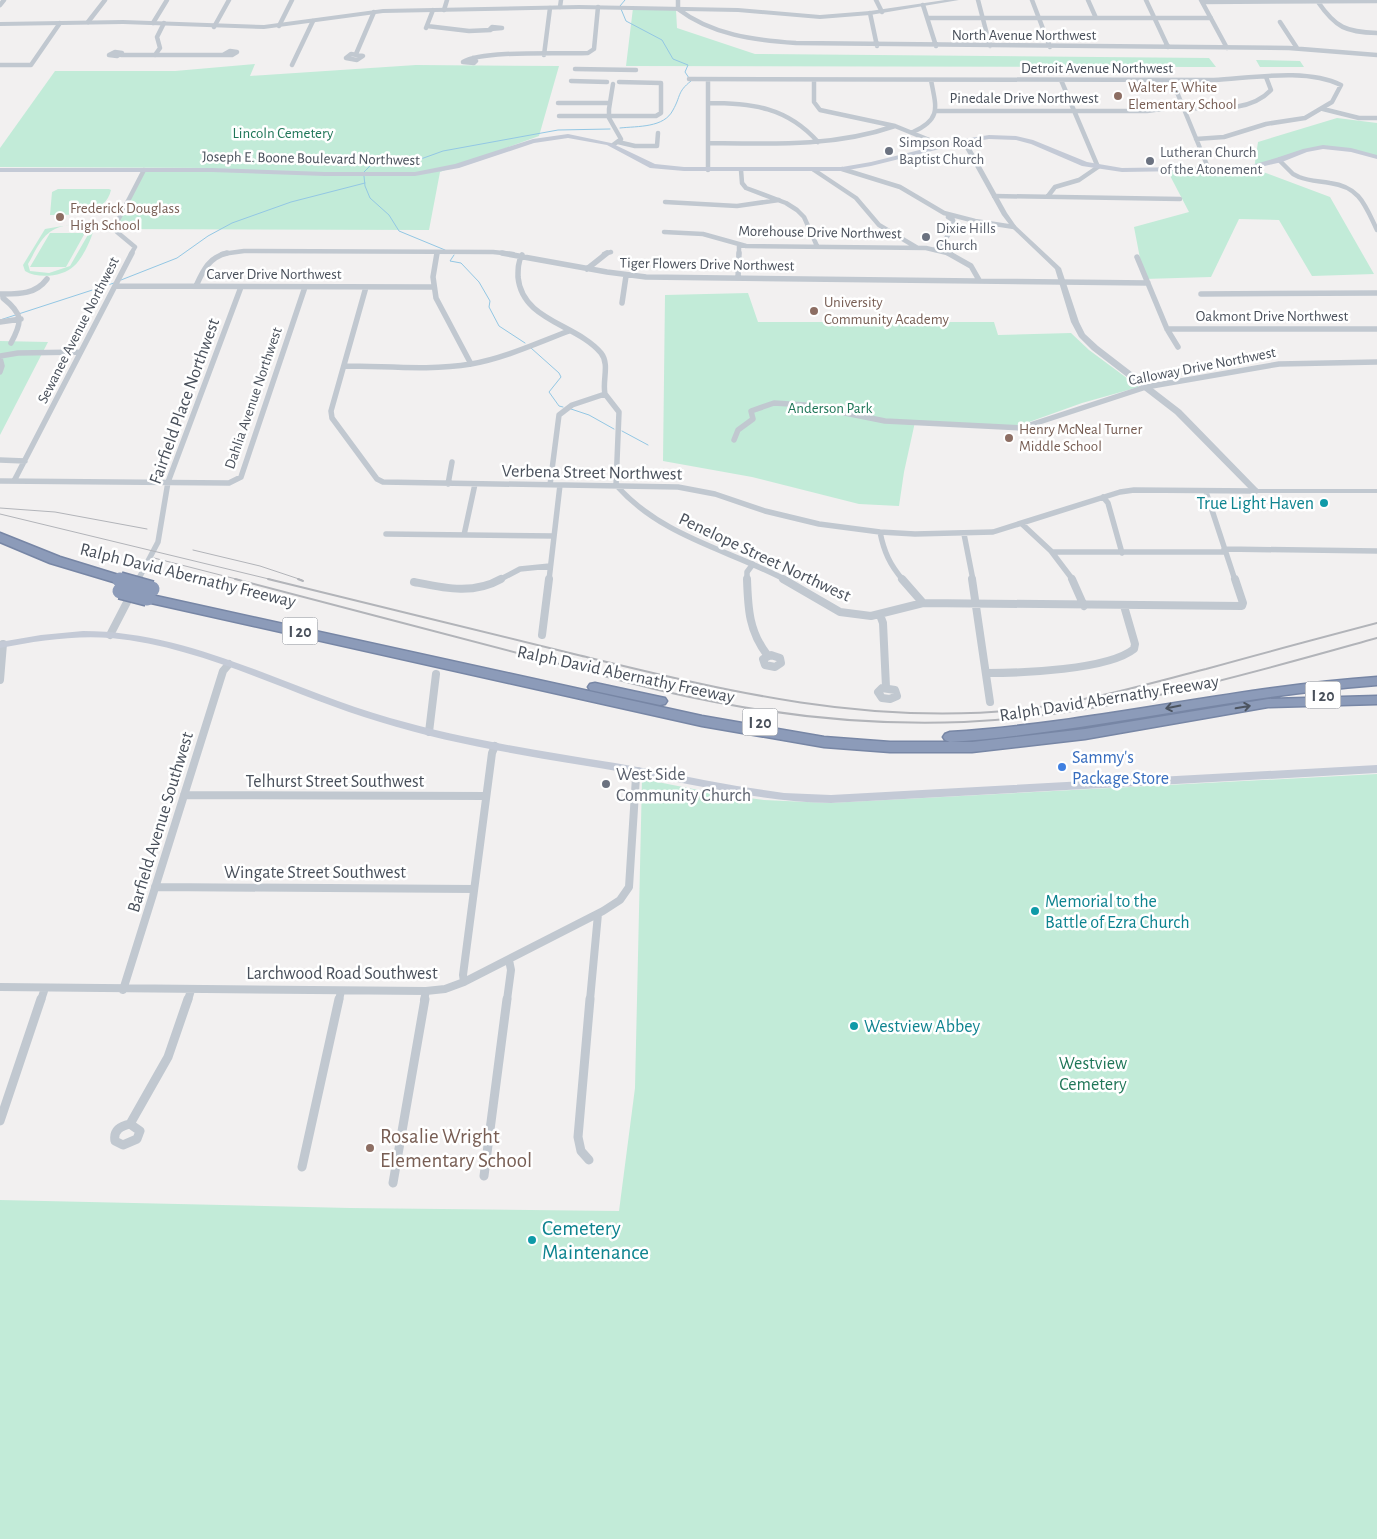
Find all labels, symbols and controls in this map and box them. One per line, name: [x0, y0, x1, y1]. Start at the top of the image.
street label: North Avenue Northwest: [952, 28, 1097, 43]
street label: Detroit Avenue Northwest: [1021, 61, 1173, 76]
place label: Walter F. White Elementary School: [1128, 80, 1237, 112]
marker: Walter F. White Elementary School: [1112, 90, 1124, 102]
street label: Pinedale Drive Northwest: [949, 91, 1099, 106]
park label: Lincoln Cemetery: [233, 126, 334, 141]
place label: Simpson Road Baptist Church: [899, 135, 984, 167]
marker: Simpson Road Baptist Church: [883, 145, 895, 157]
place label: Lutheran Church of the Atonement: [1160, 145, 1263, 177]
street label: Joseph E. Boone Boulevard Northwest: [202, 149, 420, 168]
marker: Lutheran Church of the Atonement: [1144, 155, 1156, 167]
place label: Frederick Douglass High School: [70, 201, 180, 233]
marker: Frederick Douglass High School: [54, 211, 66, 223]
place label: Dixie Hills Church: [936, 221, 996, 253]
street label: Morehouse Drive Northwest: [738, 224, 902, 241]
marker: Dixie Hills Church: [920, 231, 932, 243]
street label: Sewanee Avenue Northwest: [35, 254, 122, 406]
street label: Tiger Flowers Drive Northwest: [620, 255, 795, 274]
street label: Carver Drive Northwest: [206, 267, 342, 282]
place label: University Community Academy: [824, 295, 949, 327]
marker: University Community Academy: [808, 305, 820, 317]
street label: Oakmont Drive Northwest: [1196, 309, 1349, 324]
street label: Fairfield Place Northwest: [147, 316, 223, 487]
street label: Dahlia Avenue Northwest: [222, 325, 285, 471]
street label: Calloway Drive Northwest: [1127, 345, 1277, 388]
park label: Anderson Park: [788, 401, 872, 416]
place label: Henry McNeal Turner Middle School: [1019, 422, 1142, 454]
marker: Henry McNeal Turner Middle School: [1003, 432, 1015, 444]
street label: Verbena Street Northwest: [501, 462, 683, 484]
place label: True Light Haven: [1196, 495, 1314, 513]
marker: True Light Haven: [1318, 497, 1330, 509]
street label: Penelope Street Northwest: [676, 510, 853, 606]
street label: Ralph David Abernathy Freeway: [78, 540, 298, 612]
road number: I 20: [282, 618, 318, 644]
street label: Ralph David Abernathy Freeway: [515, 643, 736, 707]
street label: Ralph David Abernathy Freeway: [998, 673, 1220, 725]
road number: I 20: [1306, 682, 1340, 708]
one-way arrow: [1234, 702, 1250, 712]
one-way arrow: [1165, 703, 1181, 712]
road number: I 20: [742, 709, 778, 736]
street label: Barfield Avenue Southwest: [125, 730, 197, 915]
place label: Sammy's Package Store: [1072, 749, 1169, 788]
marker: Sammy's Package Store: [1056, 761, 1068, 773]
place label: West Side Community Church: [616, 766, 751, 805]
street label: Telhurst Street Southwest: [246, 773, 425, 791]
marker: West Side Community Church: [600, 778, 612, 790]
street label: Wingate Street Southwest: [224, 864, 406, 882]
place label: Memorial to the Battle of Ezra Church: [1045, 893, 1190, 932]
marker: Memorial to the Battle of Ezra Church: [1029, 905, 1041, 917]
street label: Larchwood Road Southwest: [246, 965, 438, 983]
place label: Westview Abbey: [864, 1018, 981, 1036]
marker: Westview Abbey: [848, 1020, 860, 1032]
park label: Westview Cemetery: [1059, 1055, 1127, 1094]
place label: Rosalie Wright Elementary School: [380, 1126, 532, 1171]
marker: Rosalie Wright Elementary School: [364, 1142, 376, 1154]
place label: Cemetery Maintenance: [542, 1218, 649, 1263]
marker: Cemetery Maintenance: [526, 1234, 538, 1246]

